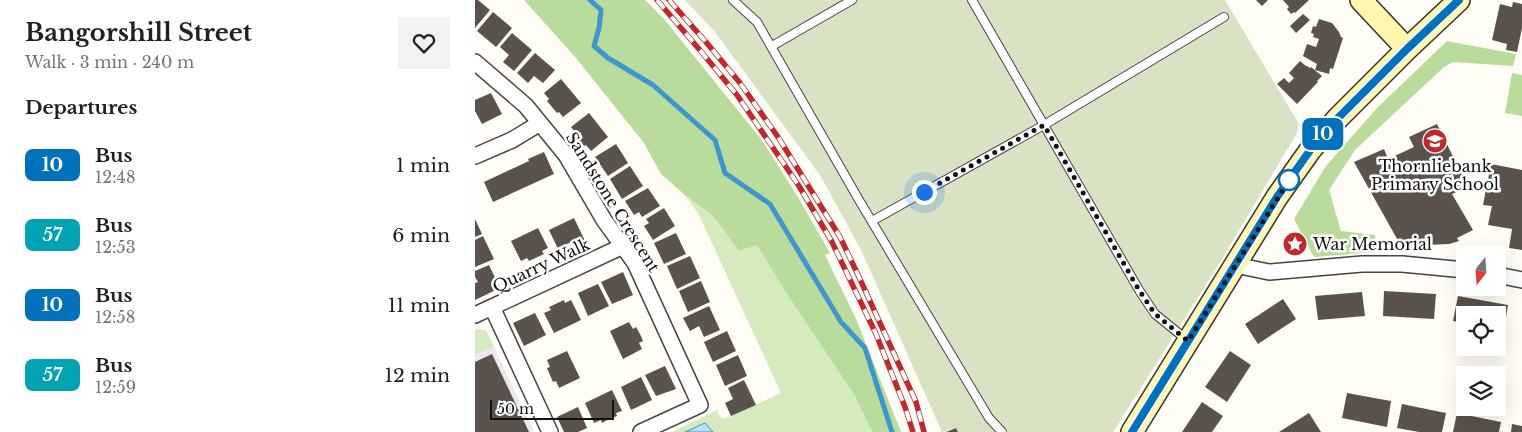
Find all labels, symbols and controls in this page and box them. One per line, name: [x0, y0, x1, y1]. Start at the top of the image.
button: heart: [398, 17, 450, 69]
text: Bangorshill Street: [25, 18, 252, 47]
text: Walk · 3 min · 240 m: [25, 52, 194, 72]
text: Departures: [25, 96, 137, 119]
line badge: 10: [1301, 118, 1345, 150]
text: 10: [1312, 123, 1334, 145]
street label: Sandstone Crescent: [562, 128, 664, 276]
school or university icon: Thornliebank Primary School: [1422, 128, 1448, 154]
text: Bus: [95, 144, 132, 167]
text: 10: [42, 154, 63, 176]
text: 1 min: [396, 154, 450, 177]
place label: Thornliebank Primary School: [1371, 156, 1499, 194]
text: 12:48: [95, 167, 136, 187]
unlabelled marker: [1278, 169, 1300, 191]
your location: [912, 180, 937, 205]
text: Bus: [95, 214, 132, 237]
text: 57: [43, 224, 63, 246]
text: 6 min: [392, 224, 450, 247]
place icon: War Memorial: [1282, 231, 1308, 257]
street label: Quarry Walk: [489, 234, 593, 296]
place label: War Memorial: [1312, 234, 1432, 254]
text: 12:53: [95, 237, 136, 257]
north arrow: [1456, 246, 1506, 296]
map controls: [1456, 246, 1506, 416]
text: Bus: [95, 284, 132, 307]
text: 10: [42, 294, 63, 316]
text: 11 min: [388, 294, 450, 317]
button: locate: [1456, 306, 1506, 356]
text: 12:58: [95, 307, 135, 327]
text: Bus: [95, 354, 132, 377]
text: 57: [43, 364, 63, 386]
text: 12 min: [384, 364, 450, 387]
button: layers: [1456, 366, 1506, 416]
text: 12:59: [95, 377, 136, 397]
scale bar: [490, 397, 614, 420]
text: 50 m: [497, 400, 534, 418]

